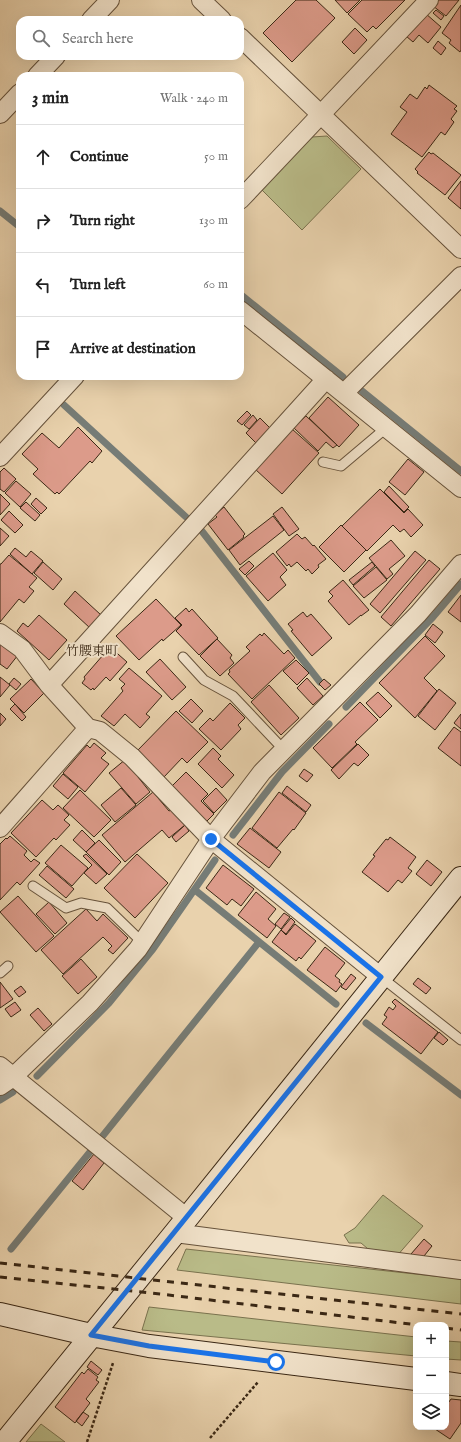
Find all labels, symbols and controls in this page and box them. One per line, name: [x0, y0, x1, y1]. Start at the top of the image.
search box: [16, 16, 244, 60]
icon: search: [30, 27, 52, 49]
text: Search here: [62, 29, 133, 48]
text: 3 min: [32, 88, 69, 109]
text: Walk · 240 m: [160, 90, 228, 107]
icon: ahead: [32, 146, 54, 168]
text: Continue: [70, 147, 128, 166]
text: 50 m: [204, 148, 228, 165]
icon: right: [32, 210, 54, 232]
text: Turn right: [70, 211, 135, 230]
text: 130 m: [199, 212, 228, 229]
icon: left: [32, 274, 54, 296]
text: Turn left: [70, 275, 126, 294]
text: 60 m: [203, 276, 228, 293]
icon: arrive: [32, 338, 54, 360]
text: Arrive at destination: [70, 339, 196, 358]
district label: 竹腰東町: [66, 643, 118, 660]
route end: [202, 830, 220, 848]
map controls: [413, 1322, 449, 1430]
button: +: [413, 1322, 449, 1358]
route start: [267, 1353, 285, 1371]
button: −: [413, 1358, 449, 1394]
button: layers: [413, 1394, 449, 1430]

